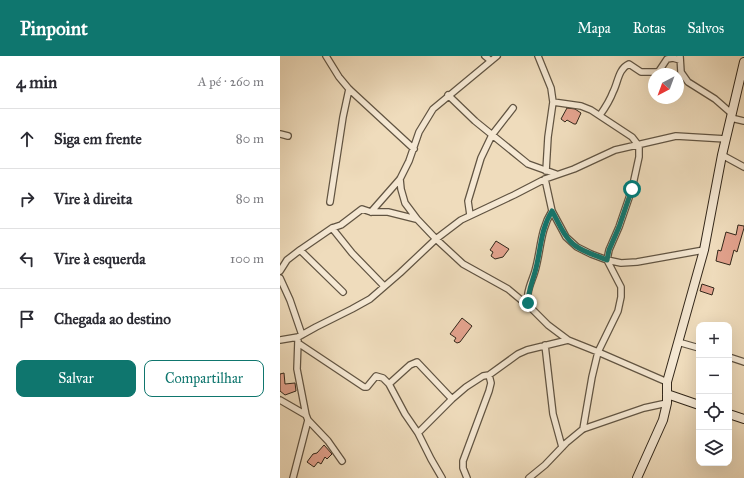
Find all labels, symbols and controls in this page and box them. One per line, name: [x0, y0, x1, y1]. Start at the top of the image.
text: Pinpoint: [20, 17, 88, 40]
text: Mapa: [577, 20, 611, 37]
text: Rotas: [633, 20, 666, 37]
text: Salvos: [688, 20, 724, 37]
north arrow: [648, 68, 684, 104]
text: 4 min: [16, 72, 57, 93]
text: A pé · 260 m: [198, 74, 264, 90]
icon: ahead: [16, 128, 38, 150]
text: Siga em frente: [54, 130, 142, 148]
text: 80 m: [236, 131, 264, 147]
route start: [623, 180, 641, 198]
icon: right: [16, 188, 38, 210]
text: Vire à direita: [54, 190, 132, 208]
text: 80 m: [236, 191, 264, 207]
icon: left: [16, 248, 38, 270]
text: Vire à esquerda: [54, 250, 146, 268]
text: 100 m: [230, 251, 264, 267]
route end: [519, 294, 537, 312]
icon: arrive: [16, 308, 38, 330]
text: Chegada ao destino: [54, 310, 171, 328]
map controls: [696, 322, 732, 466]
button: +: [696, 322, 732, 358]
button: −: [696, 358, 732, 394]
button: Salvar: [16, 360, 136, 397]
button: Compartilhar: [144, 360, 264, 397]
button: locate: [696, 394, 732, 430]
button: layers: [696, 430, 732, 466]

